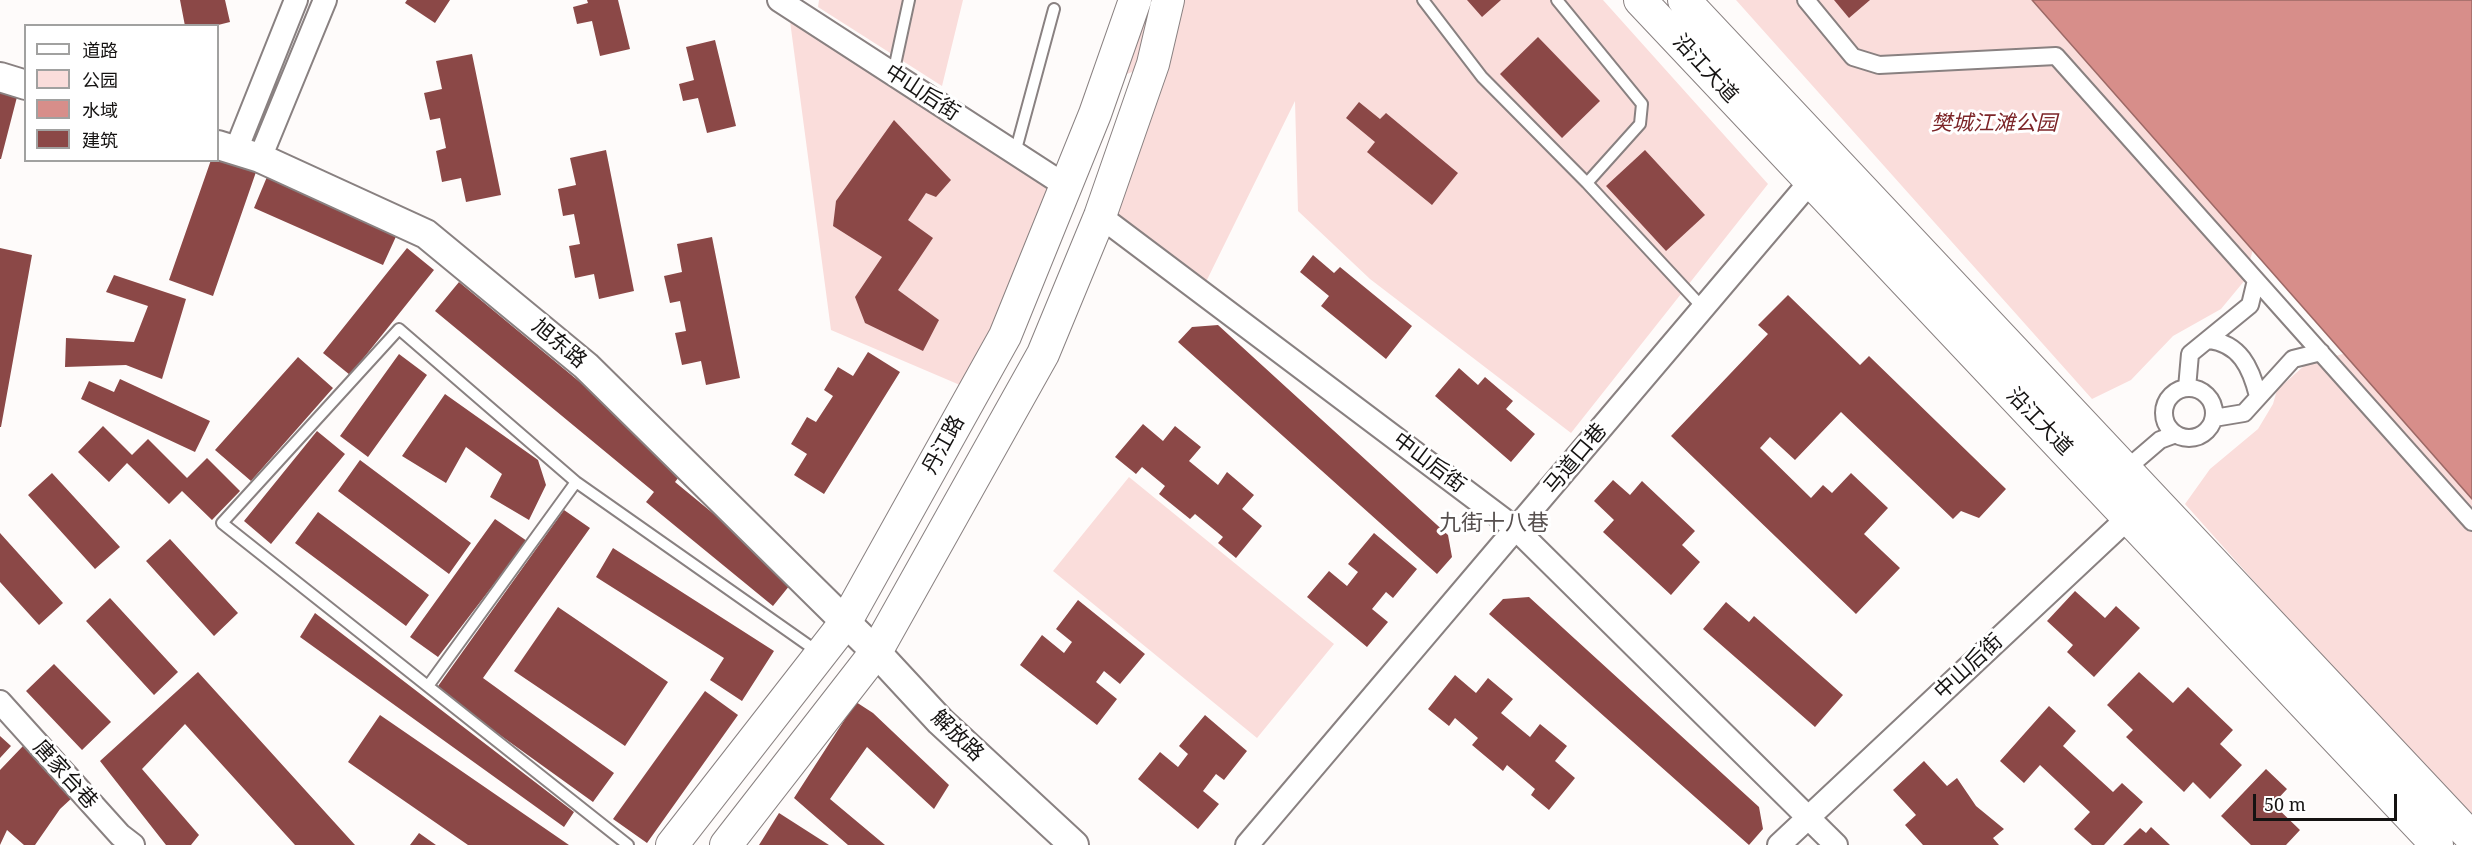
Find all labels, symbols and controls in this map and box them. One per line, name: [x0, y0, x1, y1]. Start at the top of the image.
legend: [24, 24, 219, 162]
street label: 沿江大道: [1667, 30, 1743, 108]
text: 道路: [82, 38, 118, 62]
street label: 中山后街: [880, 60, 964, 126]
text: 公园: [82, 68, 118, 92]
text: 水域: [82, 98, 118, 122]
park label: 樊城江滩公园: [1931, 111, 2057, 137]
text: 建筑: [82, 128, 118, 152]
street label: 旭东路: [527, 314, 591, 374]
street label: 沿江大道: [2001, 383, 2077, 461]
street label: 丹江路: [918, 411, 970, 479]
street label: 马道口巷: [1539, 419, 1613, 499]
street label: 中山后街: [1388, 428, 1470, 498]
district label: 九街十八巷: [1439, 511, 1549, 537]
street label: 中山后街: [1930, 629, 2008, 705]
street label: 解放路: [926, 705, 988, 767]
street label: 唐家台巷: [28, 735, 102, 815]
scale bar: [2256, 782, 2400, 820]
text: 50 m: [2264, 792, 2306, 816]

